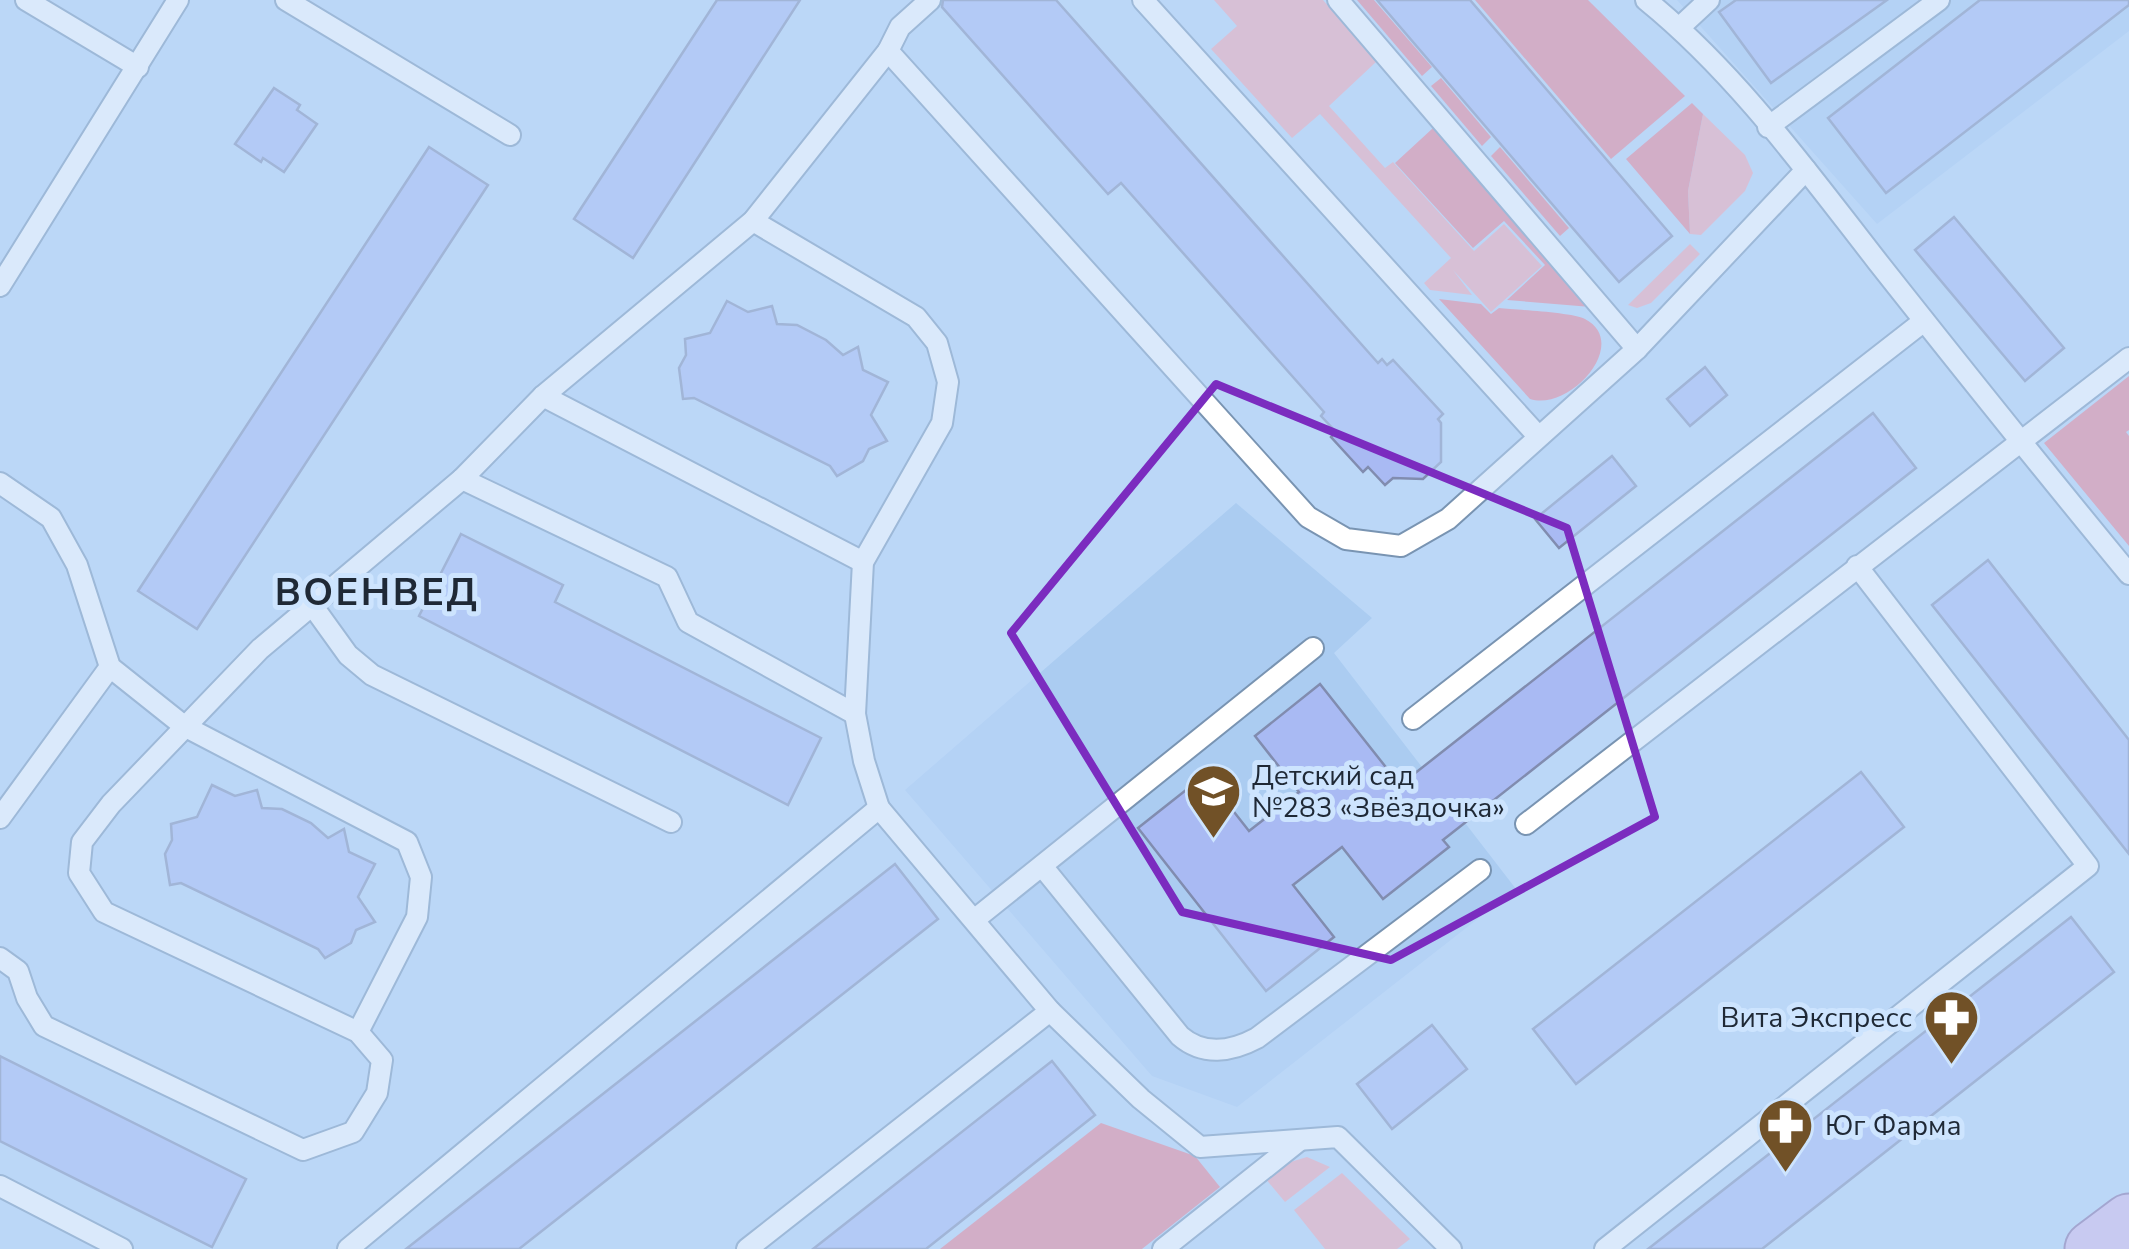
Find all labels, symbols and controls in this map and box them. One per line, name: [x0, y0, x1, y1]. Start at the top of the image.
district label: ВОЕНВЕД: [275, 567, 479, 618]
place label: Детский сад №283 «Звёздочка»: [1252, 757, 1505, 827]
school or university icon: Детский сад №283 «Звёздочка»: [1183, 761, 1243, 840]
pharmacy icon: Вита Экспресс: [1921, 987, 1981, 1066]
place label: Вита Экспресс: [1721, 999, 1912, 1037]
pharmacy icon: Юг Фарма: [1756, 1095, 1816, 1174]
place label: Юг Фарма: [1825, 1107, 1962, 1145]

